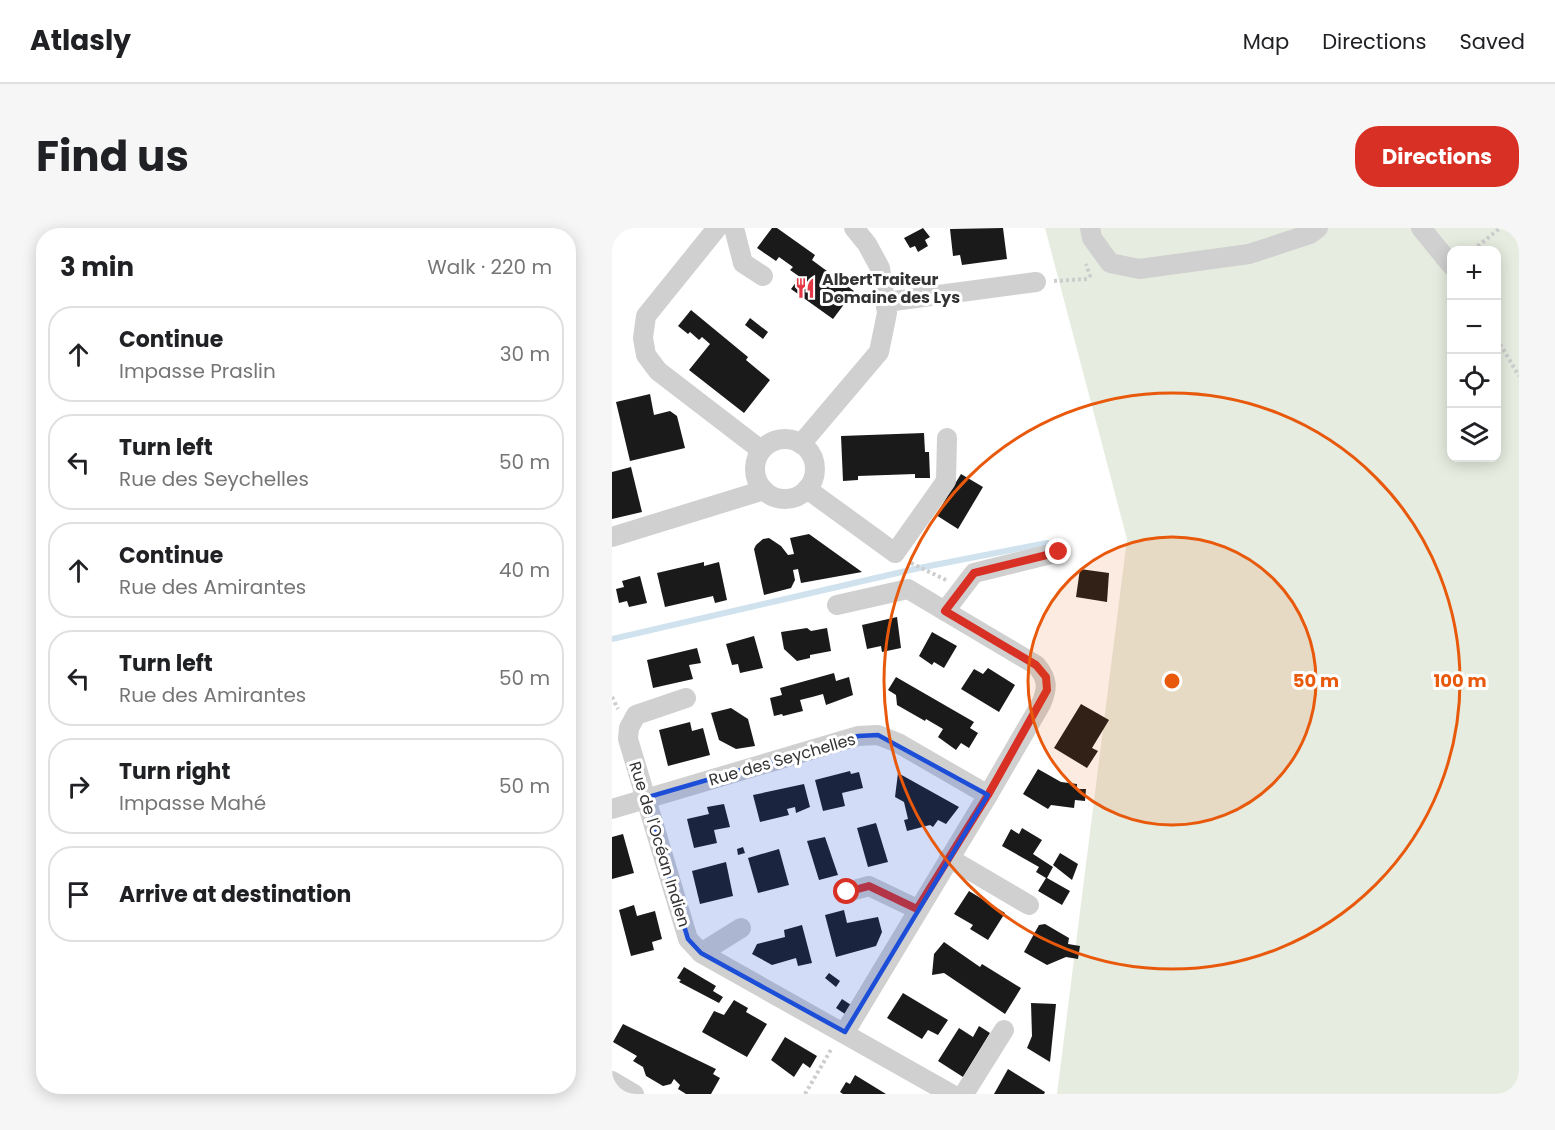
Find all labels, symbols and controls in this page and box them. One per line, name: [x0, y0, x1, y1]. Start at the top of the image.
text: Atlasly: [30, 21, 131, 60]
text: Map: [1243, 27, 1289, 56]
text: Directions: [1322, 27, 1426, 56]
text: Saved: [1459, 27, 1525, 56]
button: Directions: [1355, 126, 1519, 187]
text: Find us: [36, 127, 189, 186]
map controls: [1447, 246, 1501, 462]
button: +: [1447, 246, 1501, 300]
text: 3 min: [60, 249, 134, 285]
text: Walk · 220 m: [427, 253, 552, 281]
place label: AlbertTraiteur Domaine des Lys: [822, 268, 960, 309]
restaurant icon: AlbertTraiteur Domaine des Lys: [793, 276, 817, 300]
button: −: [1447, 300, 1501, 354]
text: Continue: [119, 324, 223, 355]
icon: ahead: [62, 338, 95, 371]
text: 30 m: [500, 340, 550, 368]
button: locate: [1447, 354, 1501, 408]
text: Impasse Praslin: [119, 357, 276, 385]
button: layers: [1447, 408, 1501, 462]
text: Turn left: [119, 432, 213, 463]
icon: left: [62, 446, 95, 479]
text: 50 m: [499, 448, 550, 476]
text: Rue des Seychelles: [119, 465, 309, 493]
route end: [1045, 538, 1071, 564]
text: Continue: [119, 540, 223, 571]
icon: ahead: [62, 554, 95, 587]
text: 40 m: [499, 556, 550, 584]
text: Rue des Amirantes: [119, 573, 306, 601]
text: Turn left: [119, 648, 213, 679]
icon: left: [62, 662, 95, 695]
text: 50 m: [499, 664, 550, 692]
text: 50 m: [1293, 668, 1339, 693]
text: 100 m: [1433, 668, 1487, 693]
centre of rings: [1162, 671, 1182, 691]
text: Rue des Amirantes: [119, 681, 306, 709]
street label: Rue des Seychelles: [706, 727, 858, 791]
text: Turn right: [119, 756, 230, 787]
street label: Rue de l'Océan Indien: [623, 758, 696, 930]
icon: right: [62, 770, 95, 803]
text: 50 m: [499, 772, 550, 800]
text: Impasse Mahé: [119, 789, 266, 817]
icon: arrive: [62, 878, 95, 911]
route start: [833, 878, 859, 904]
text: Arrive at destination: [119, 879, 351, 910]

